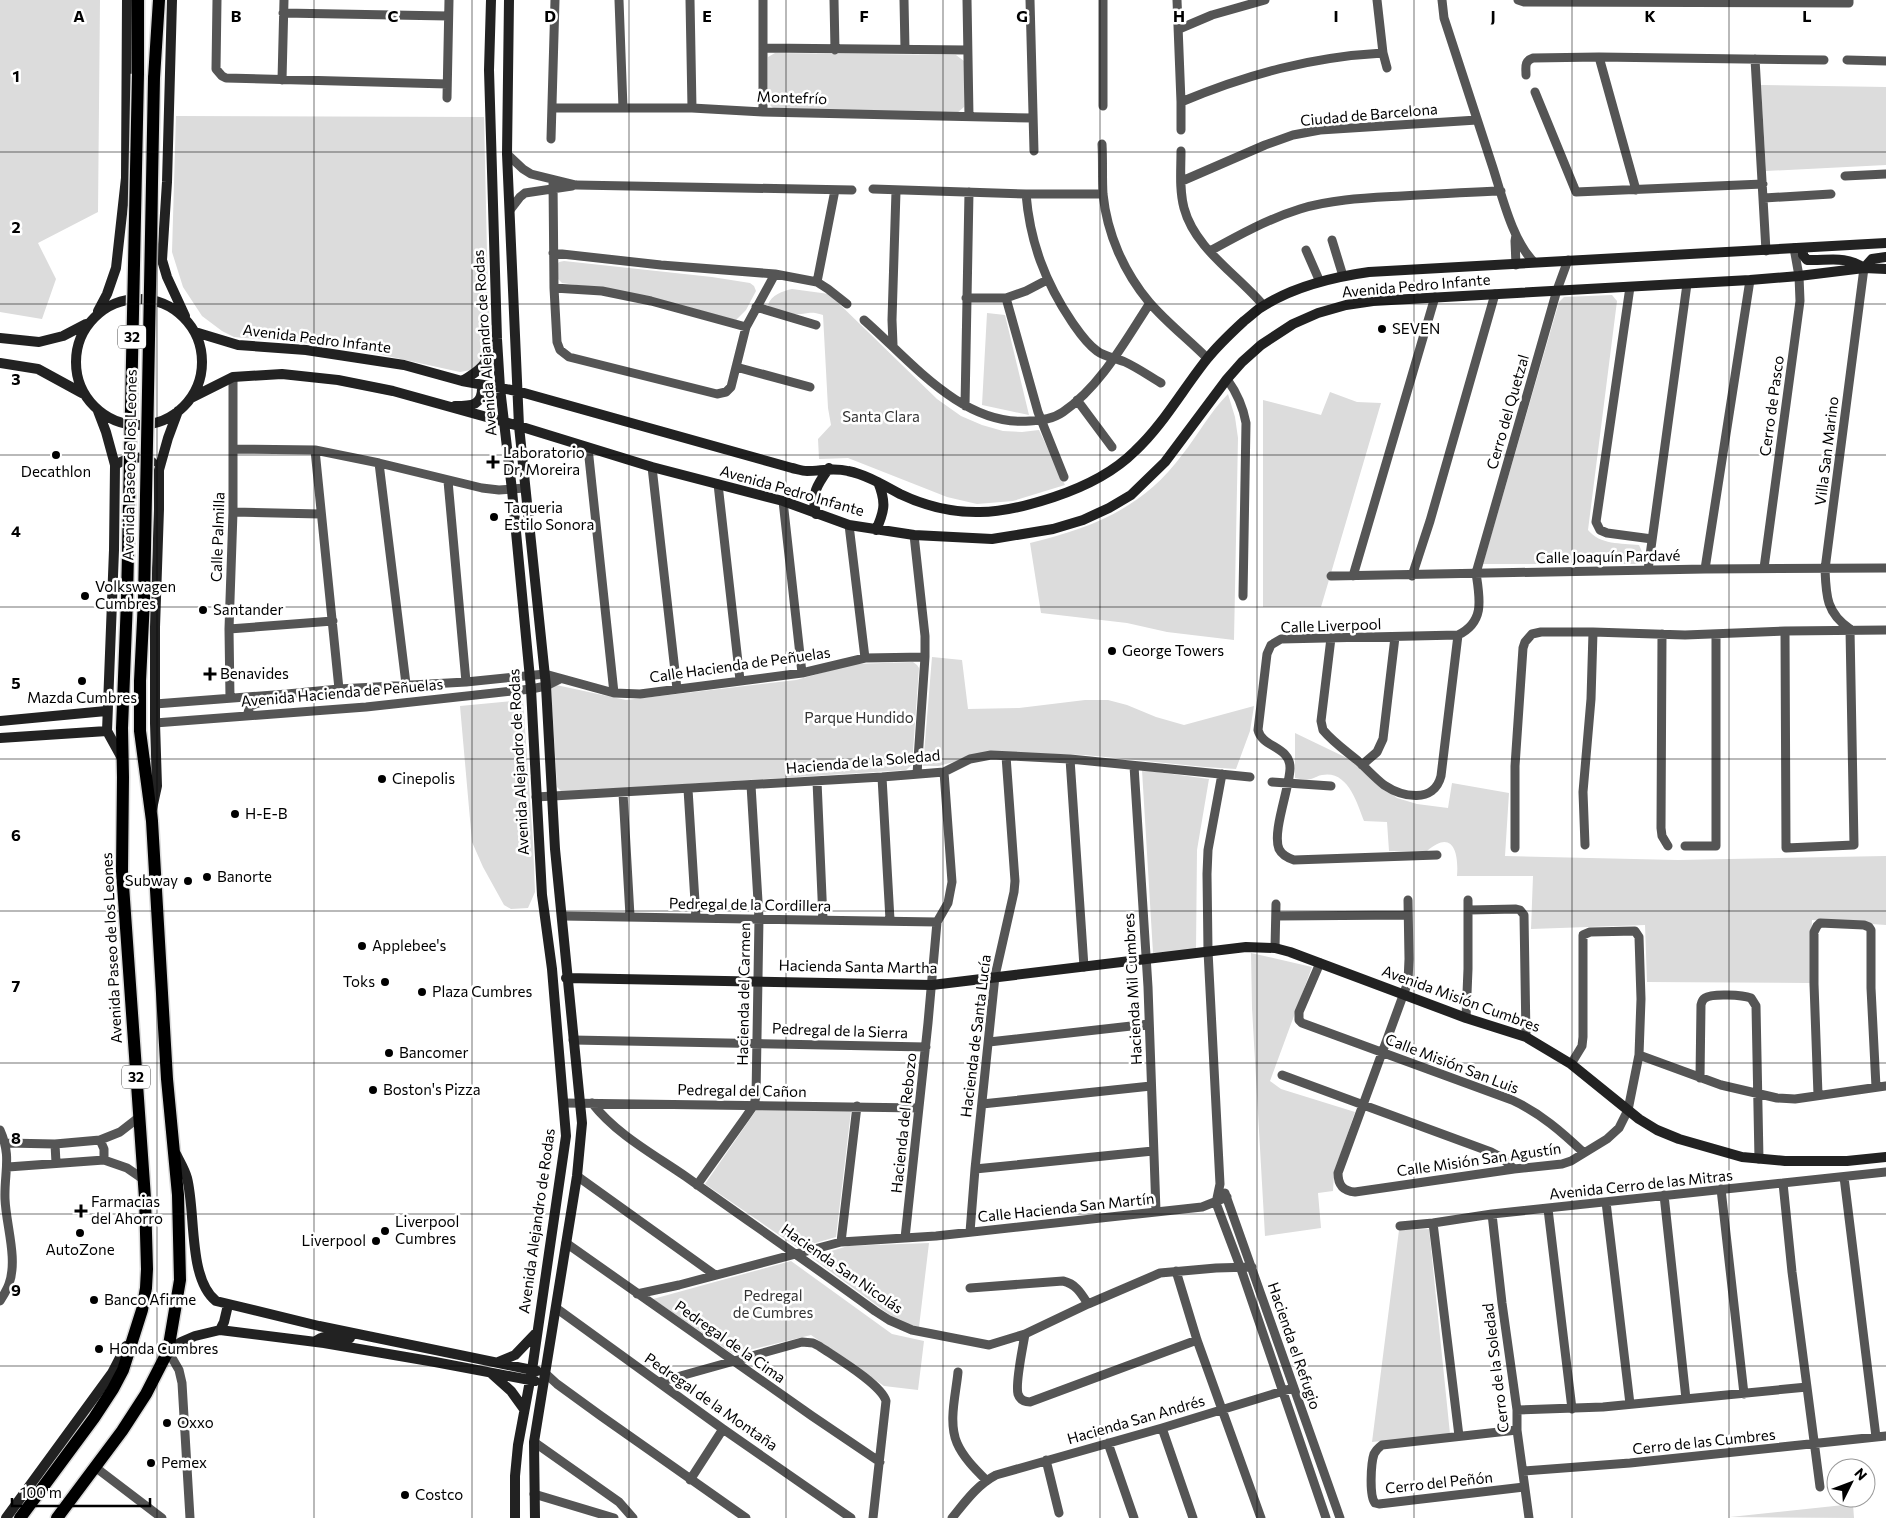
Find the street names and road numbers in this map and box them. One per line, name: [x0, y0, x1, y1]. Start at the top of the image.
street label: Montefrío: [757, 87, 828, 107]
street label: Ciudad de Barcelona: [1299, 99, 1438, 129]
street label: Avenida Alejandro de Rodas: [468, 249, 499, 437]
street label: Avenida Pedro Infante: [1341, 270, 1491, 300]
street label: Avenida Pedro Infante: [242, 320, 392, 356]
road number: 32: [118, 326, 146, 348]
street label: Cerro del Quetzal: [1482, 352, 1532, 471]
street label: Cerro de Pasco: [1755, 354, 1787, 457]
street label: Avenida Paseo de los Leones: [118, 369, 140, 561]
street label: Villa San Marino: [1810, 395, 1842, 507]
street label: Avenida Pedro Infante: [718, 461, 867, 519]
street label: Calle Palmilla: [206, 492, 228, 582]
street label: Calle Joaquín Pardavé: [1535, 546, 1681, 566]
street label: Calle Liverpool: [1280, 614, 1382, 636]
street label: Calle Hacienda de Peñuelas: [648, 642, 832, 686]
street label: Avenida Alejandro de Rodas: [504, 668, 532, 856]
street label: Avenida Hacienda de Peñuelas: [240, 674, 444, 710]
street label: Hacienda de la Soledad: [785, 745, 941, 777]
street label: Avenida Paseo de los Leones: [97, 852, 125, 1044]
street label: Pedregal de la Cordillera: [669, 894, 831, 914]
street label: Hacienda Mil Cumbres: [1119, 912, 1145, 1066]
street label: Hacienda del Carmen: [733, 922, 753, 1066]
street label: Hacienda de Santa Lucía: [956, 953, 994, 1118]
street label: Hacienda Santa Martha: [778, 956, 938, 976]
street label: Avenida Misión Cumbres: [1380, 961, 1543, 1035]
street label: Pedregal de la Sierra: [772, 1019, 908, 1041]
street label: Calle Misión San Luis: [1383, 1029, 1522, 1097]
street label: Hacienda del Rebozo: [887, 1052, 919, 1194]
road number: 32: [122, 1066, 150, 1088]
street label: Pedregal del Cañon: [677, 1080, 807, 1100]
street label: Avenida Alejandro de Rodas: [514, 1127, 558, 1315]
street label: Calle Misión San Agustín: [1395, 1139, 1562, 1179]
street label: Avenida Cerro de las Mitras: [1548, 1165, 1734, 1203]
street label: Calle Hacienda San Martín: [977, 1189, 1155, 1225]
street label: Hacienda San Nicolás: [778, 1219, 907, 1317]
street label: Hacienda el Refugio: [1265, 1280, 1325, 1412]
street label: Pedregal de la Cima: [672, 1296, 789, 1386]
street label: Cerro de la Soledad: [1478, 1302, 1512, 1434]
street label: Pedregal de la Montaña: [642, 1348, 782, 1454]
street label: Hacienda San Andrés: [1065, 1391, 1207, 1447]
street label: Cerro de las Cumbres: [1632, 1425, 1776, 1457]
street label: Cerro del Peñón: [1384, 1467, 1494, 1497]

